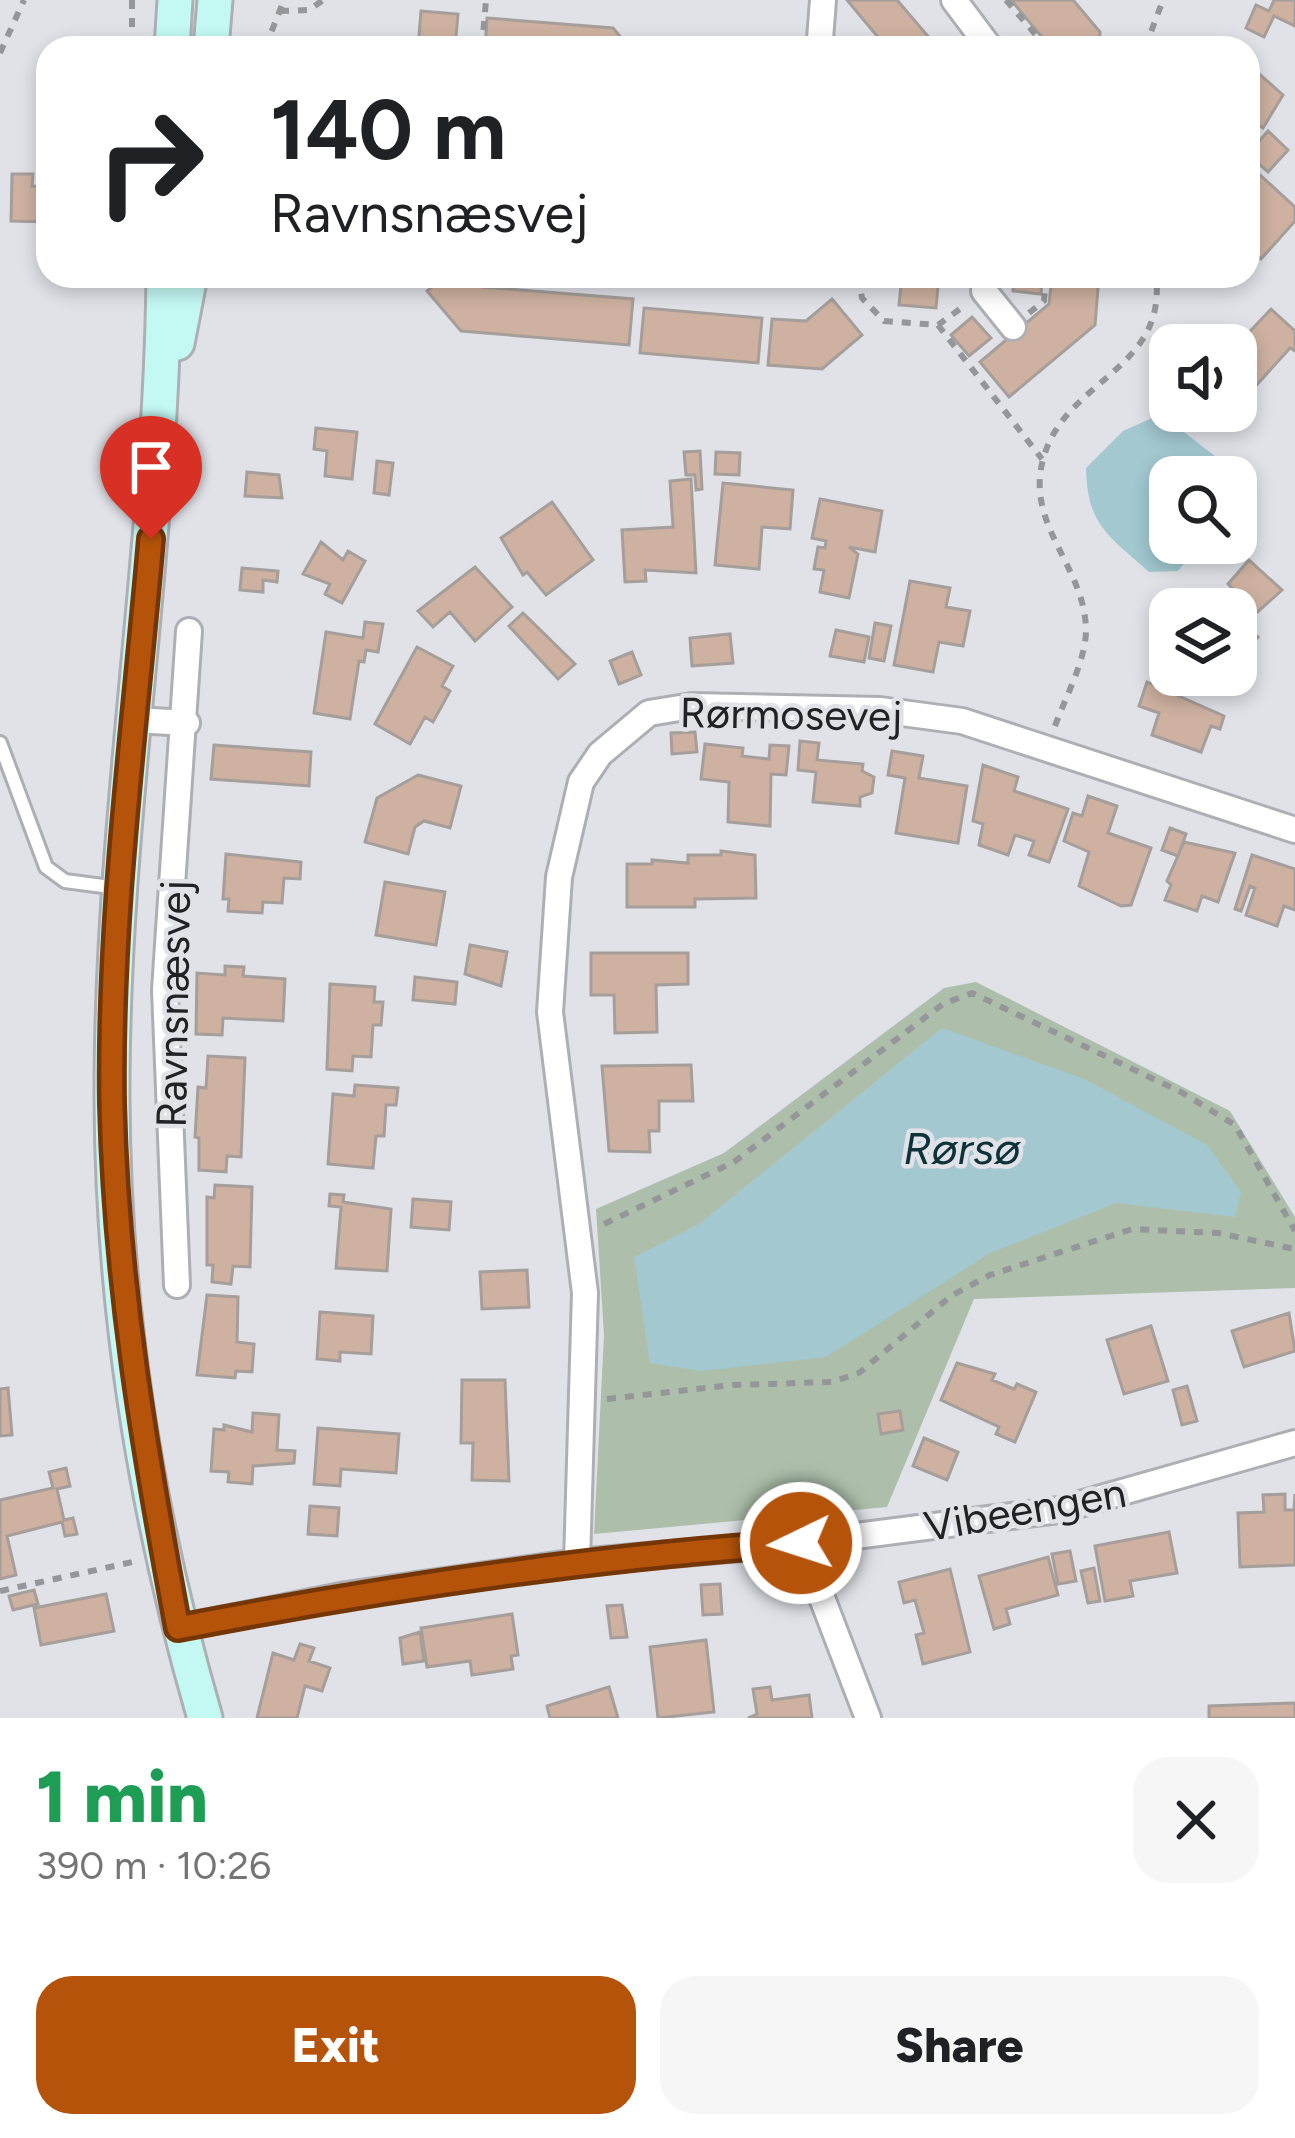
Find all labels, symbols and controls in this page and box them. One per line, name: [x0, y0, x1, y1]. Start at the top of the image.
text: 140 m: [270, 79, 506, 180]
icon: right: [72, 84, 228, 240]
text: Ravnsnæsvej: [270, 181, 588, 246]
map controls: [1149, 324, 1257, 696]
button: sound: [1149, 324, 1257, 432]
pin: [100, 416, 202, 539]
icon: arrive: [118, 434, 184, 500]
button: search: [1149, 456, 1257, 564]
button: layers: [1149, 588, 1257, 696]
street label: Rørmosevej: [679, 687, 903, 742]
street label: Ravnsnæsvej: [146, 880, 201, 1128]
water label: Rørsø: [903, 1121, 1021, 1175]
street label: Vibeengen: [920, 1467, 1130, 1552]
position arrow: [738, 1480, 864, 1606]
text: 1 min: [36, 1754, 208, 1840]
button: close: [1133, 1757, 1259, 1883]
text: 390 m · 10:26: [36, 1842, 271, 1889]
button: Exit: [36, 1976, 636, 2114]
button: Share: [660, 1976, 1259, 2114]

